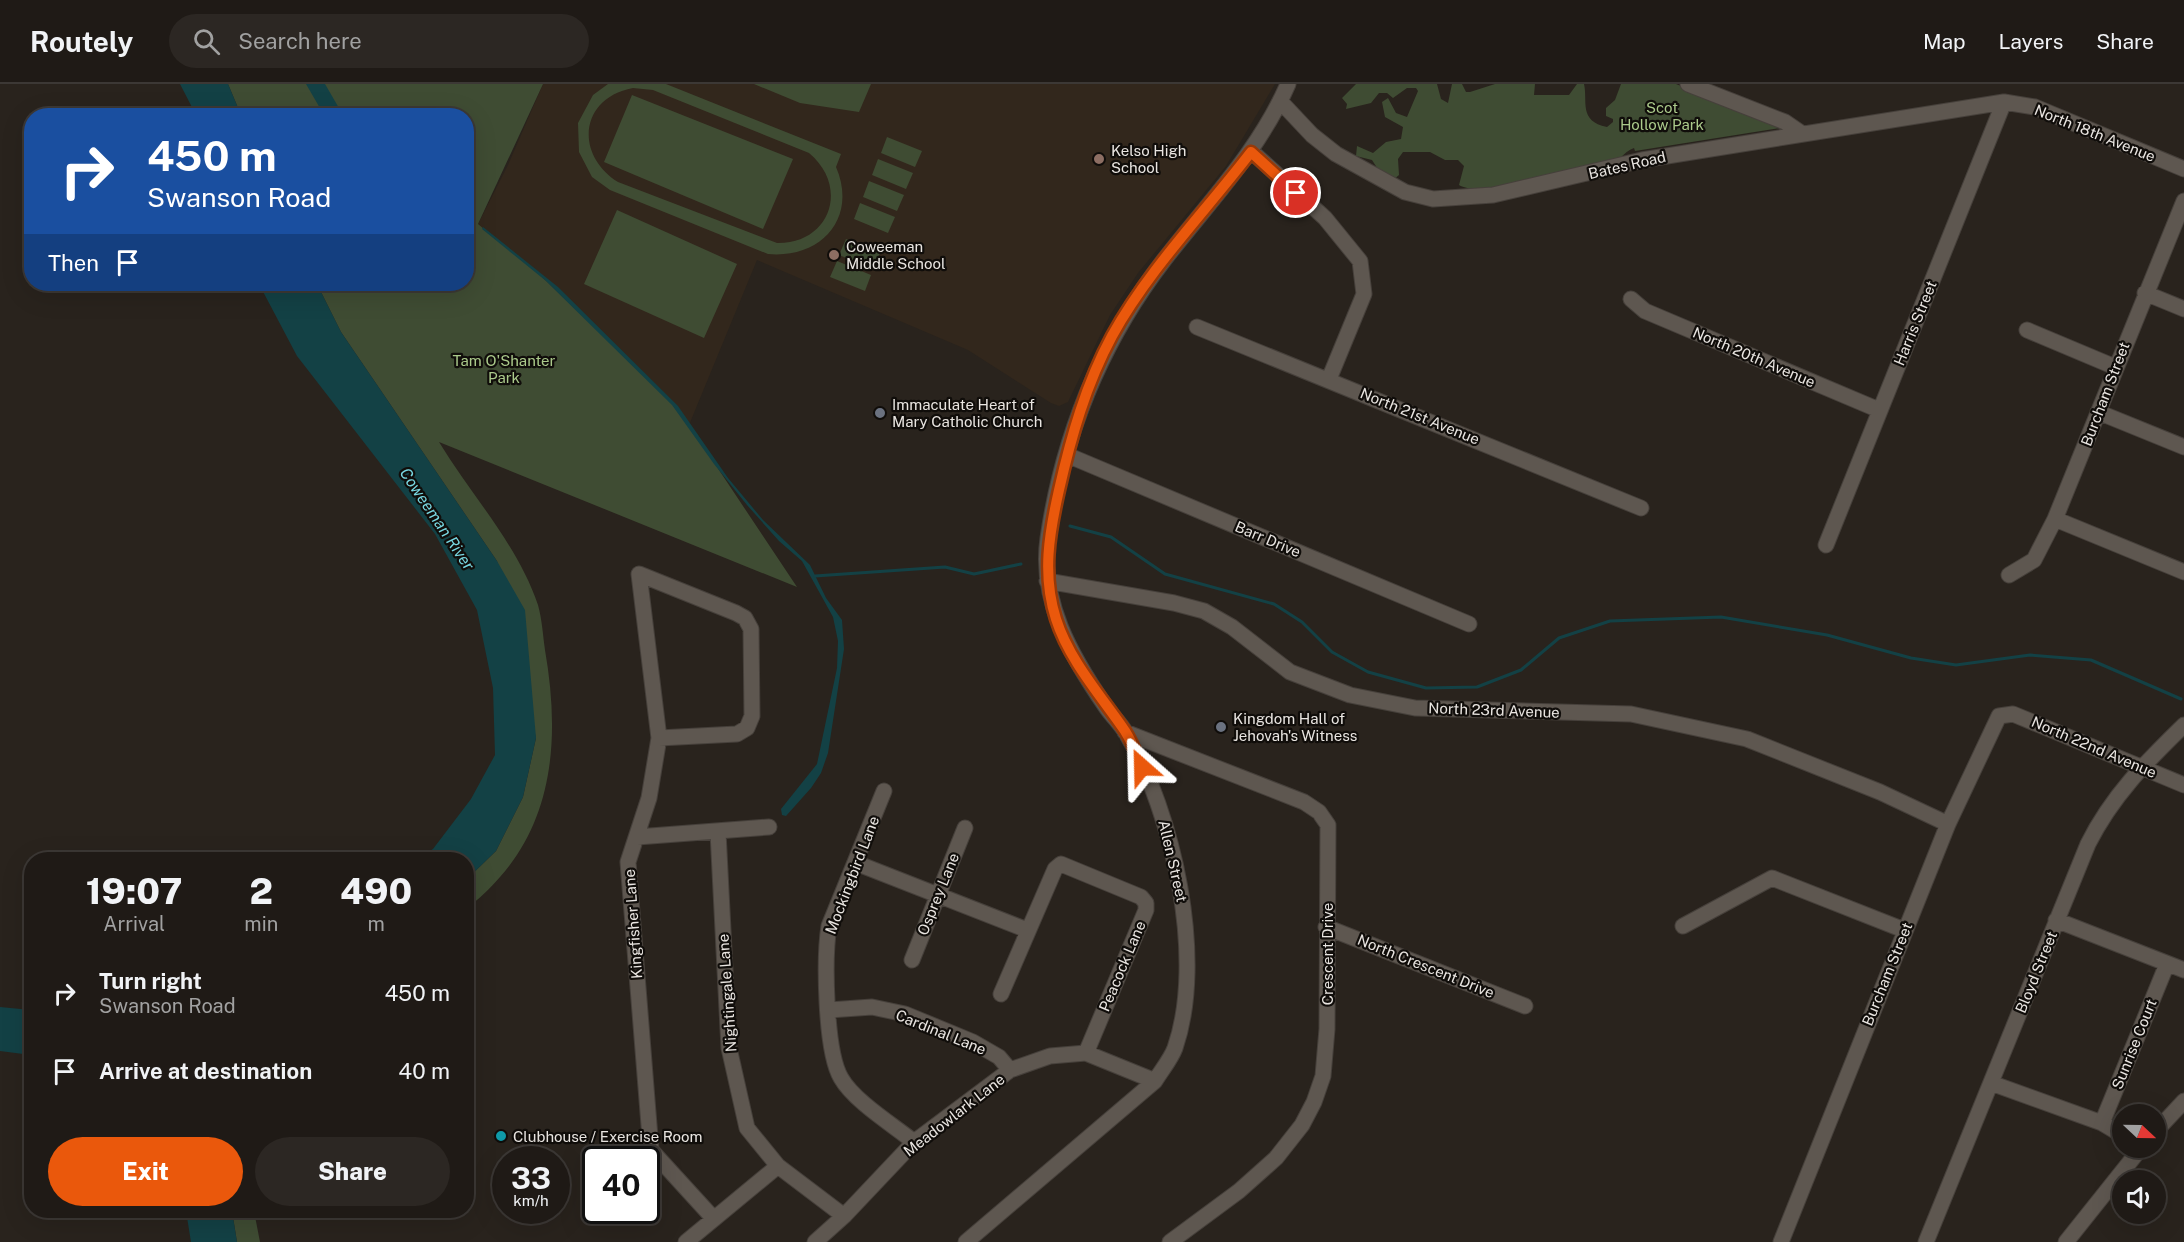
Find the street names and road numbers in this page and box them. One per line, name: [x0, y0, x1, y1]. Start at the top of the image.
street label: North 18th Avenue: [2032, 101, 2158, 165]
street label: Bates Road: [1587, 148, 1667, 182]
street label: Harris Street: [1890, 278, 1940, 368]
street label: North 20th Avenue: [1690, 324, 1818, 390]
street label: Burcham Street: [2077, 339, 2133, 448]
street label: North 21st Avenue: [1358, 384, 1482, 448]
street label: Barr Drive: [1233, 518, 1303, 560]
street label: North 23rd Avenue: [1428, 699, 1560, 721]
street label: North 22nd Avenue: [2029, 713, 2159, 781]
street label: Mockingbird Lane: [822, 814, 882, 936]
street label: Allen Street: [1155, 818, 1191, 904]
street label: Osprey Lane: [914, 850, 962, 938]
street label: Kingfisher Lane: [621, 869, 645, 979]
street label: Crescent Drive: [1319, 903, 1336, 1005]
street label: Peacock Lane: [1095, 918, 1149, 1014]
street label: Burcham Street: [1859, 920, 1916, 1028]
street label: Bloyd Street: [2012, 928, 2060, 1015]
street label: North Crescent Drive: [1355, 931, 1497, 1001]
street label: Nightingale Lane: [714, 933, 740, 1053]
street label: Sunrise Court: [2108, 996, 2160, 1092]
street label: Cardinal Lane: [893, 1006, 989, 1058]
street label: Meadowlark Lane: [900, 1070, 1008, 1160]

